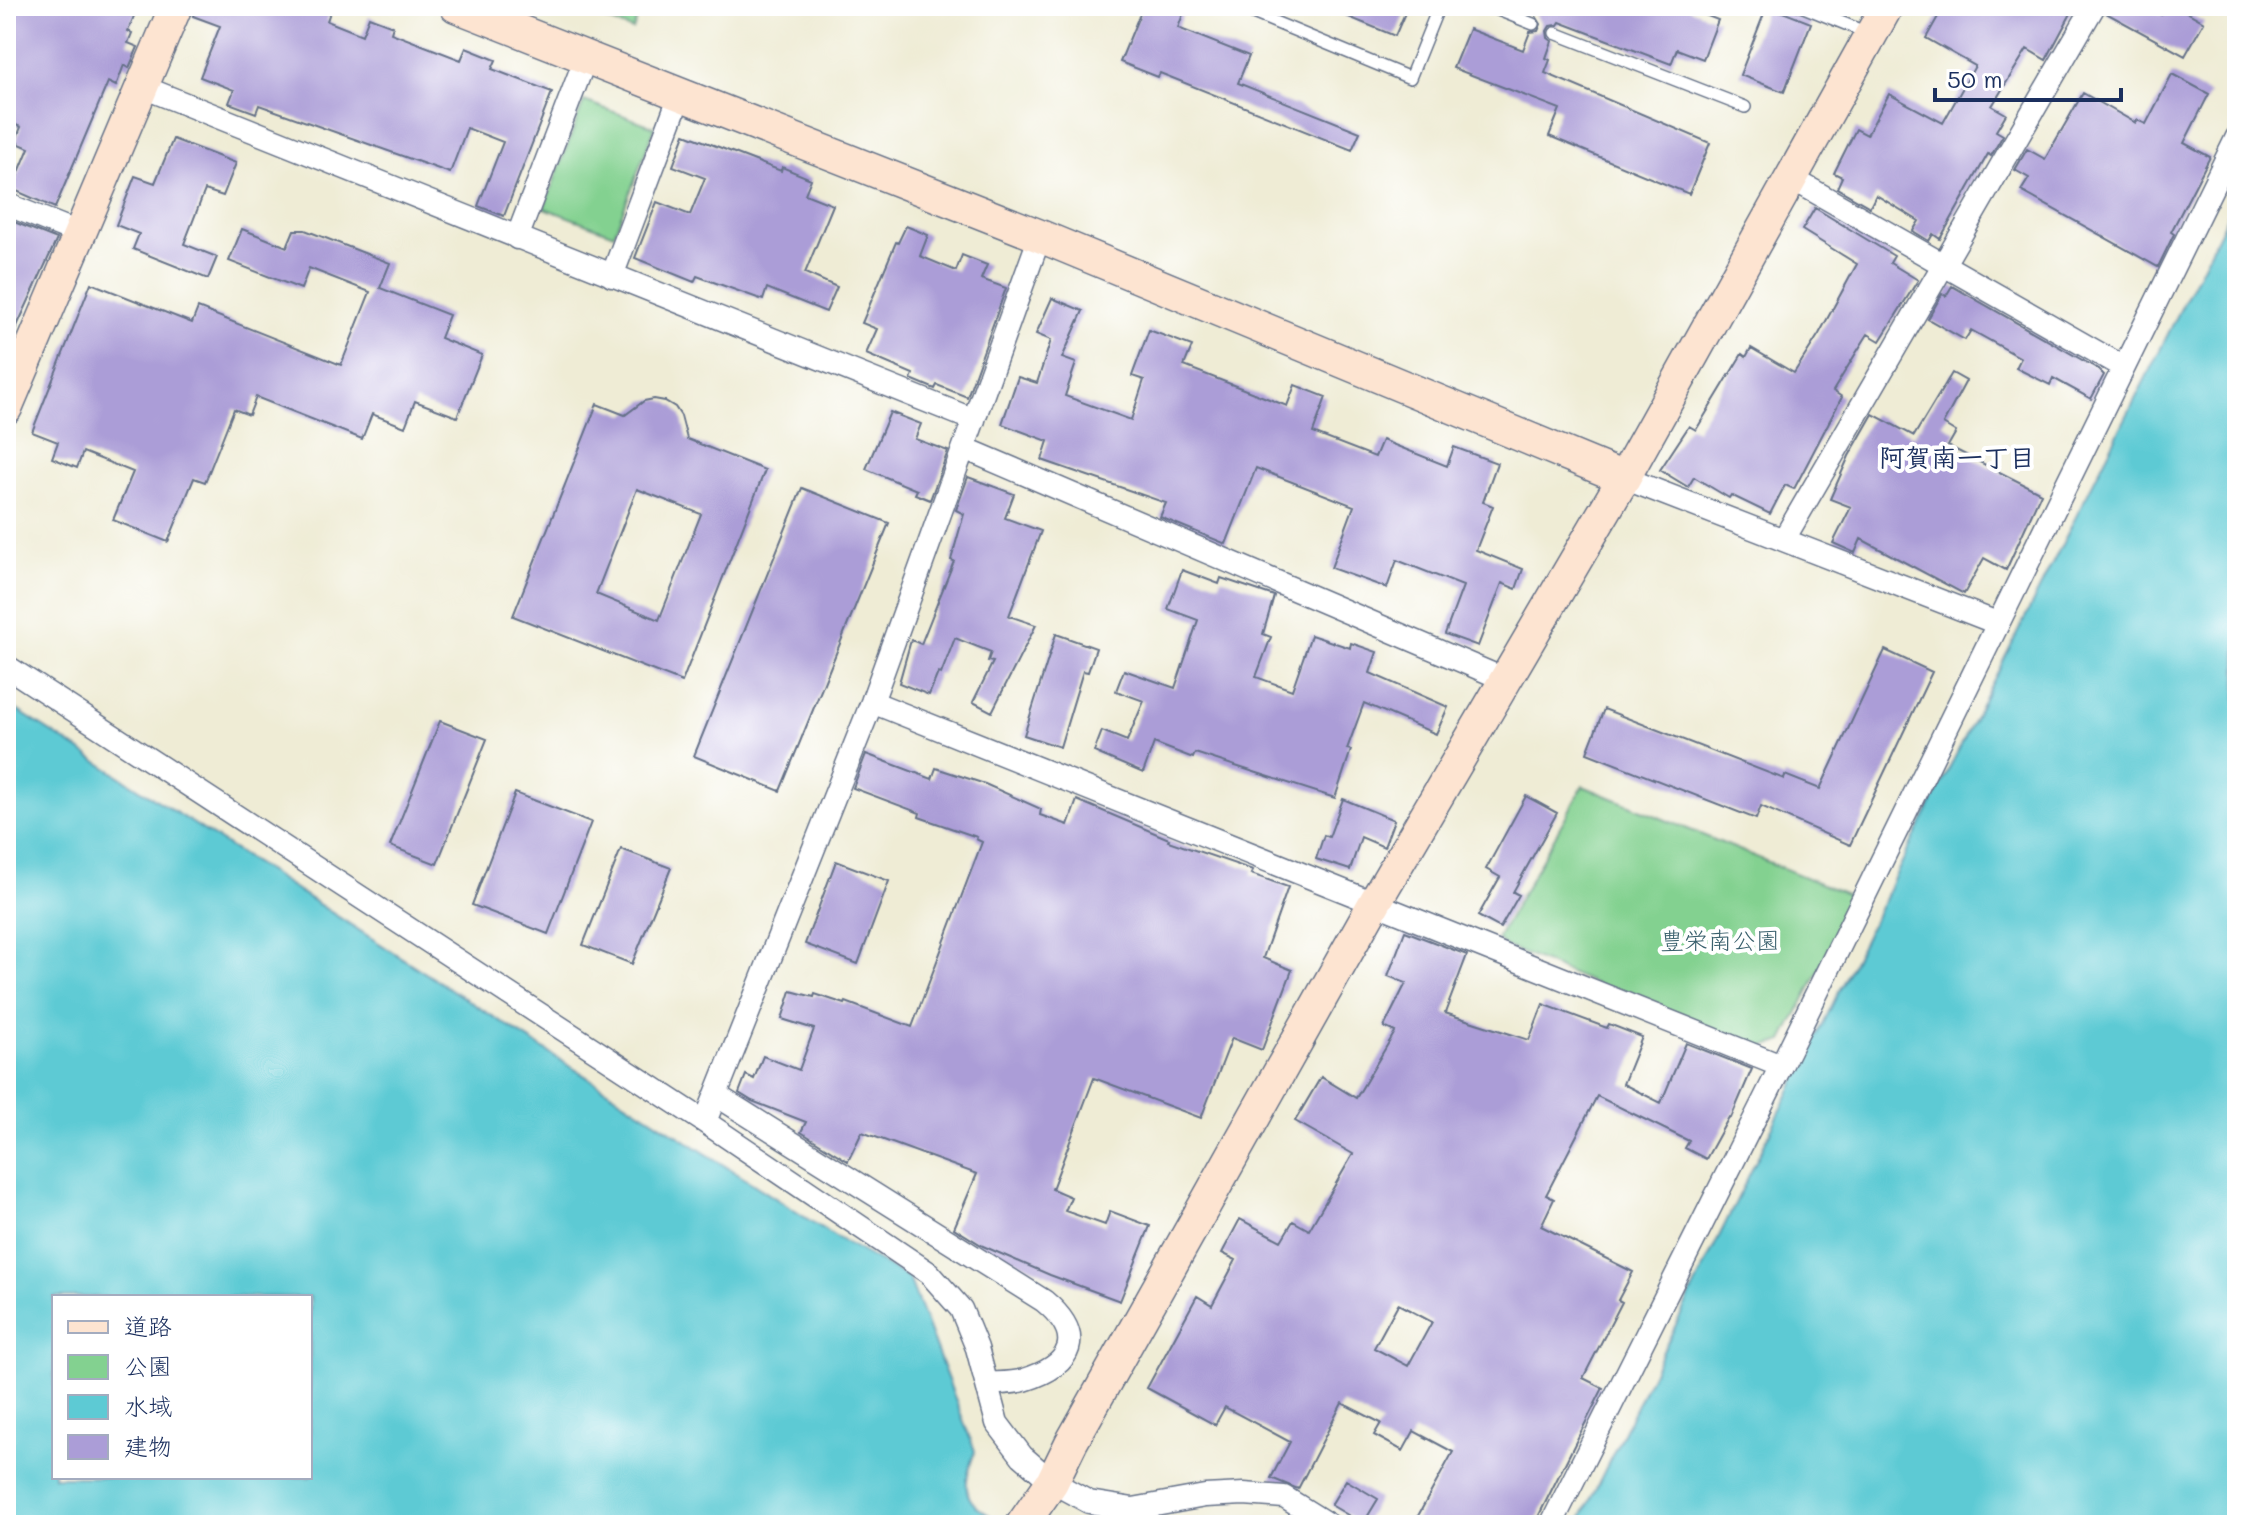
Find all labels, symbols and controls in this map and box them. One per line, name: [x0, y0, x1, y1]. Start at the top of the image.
scale bar: [1935, 52, 2121, 102]
text: 50 m: [1947, 63, 2003, 94]
district label: 阿賀南一丁目: [1879, 440, 2035, 474]
park label: 豊栄南公園: [1660, 924, 1780, 955]
legend: [52, 1295, 312, 1479]
text: 道路: [124, 1310, 172, 1341]
text: 公園: [124, 1350, 172, 1381]
text: 水域: [124, 1390, 172, 1421]
text: 建物: [124, 1430, 172, 1461]

